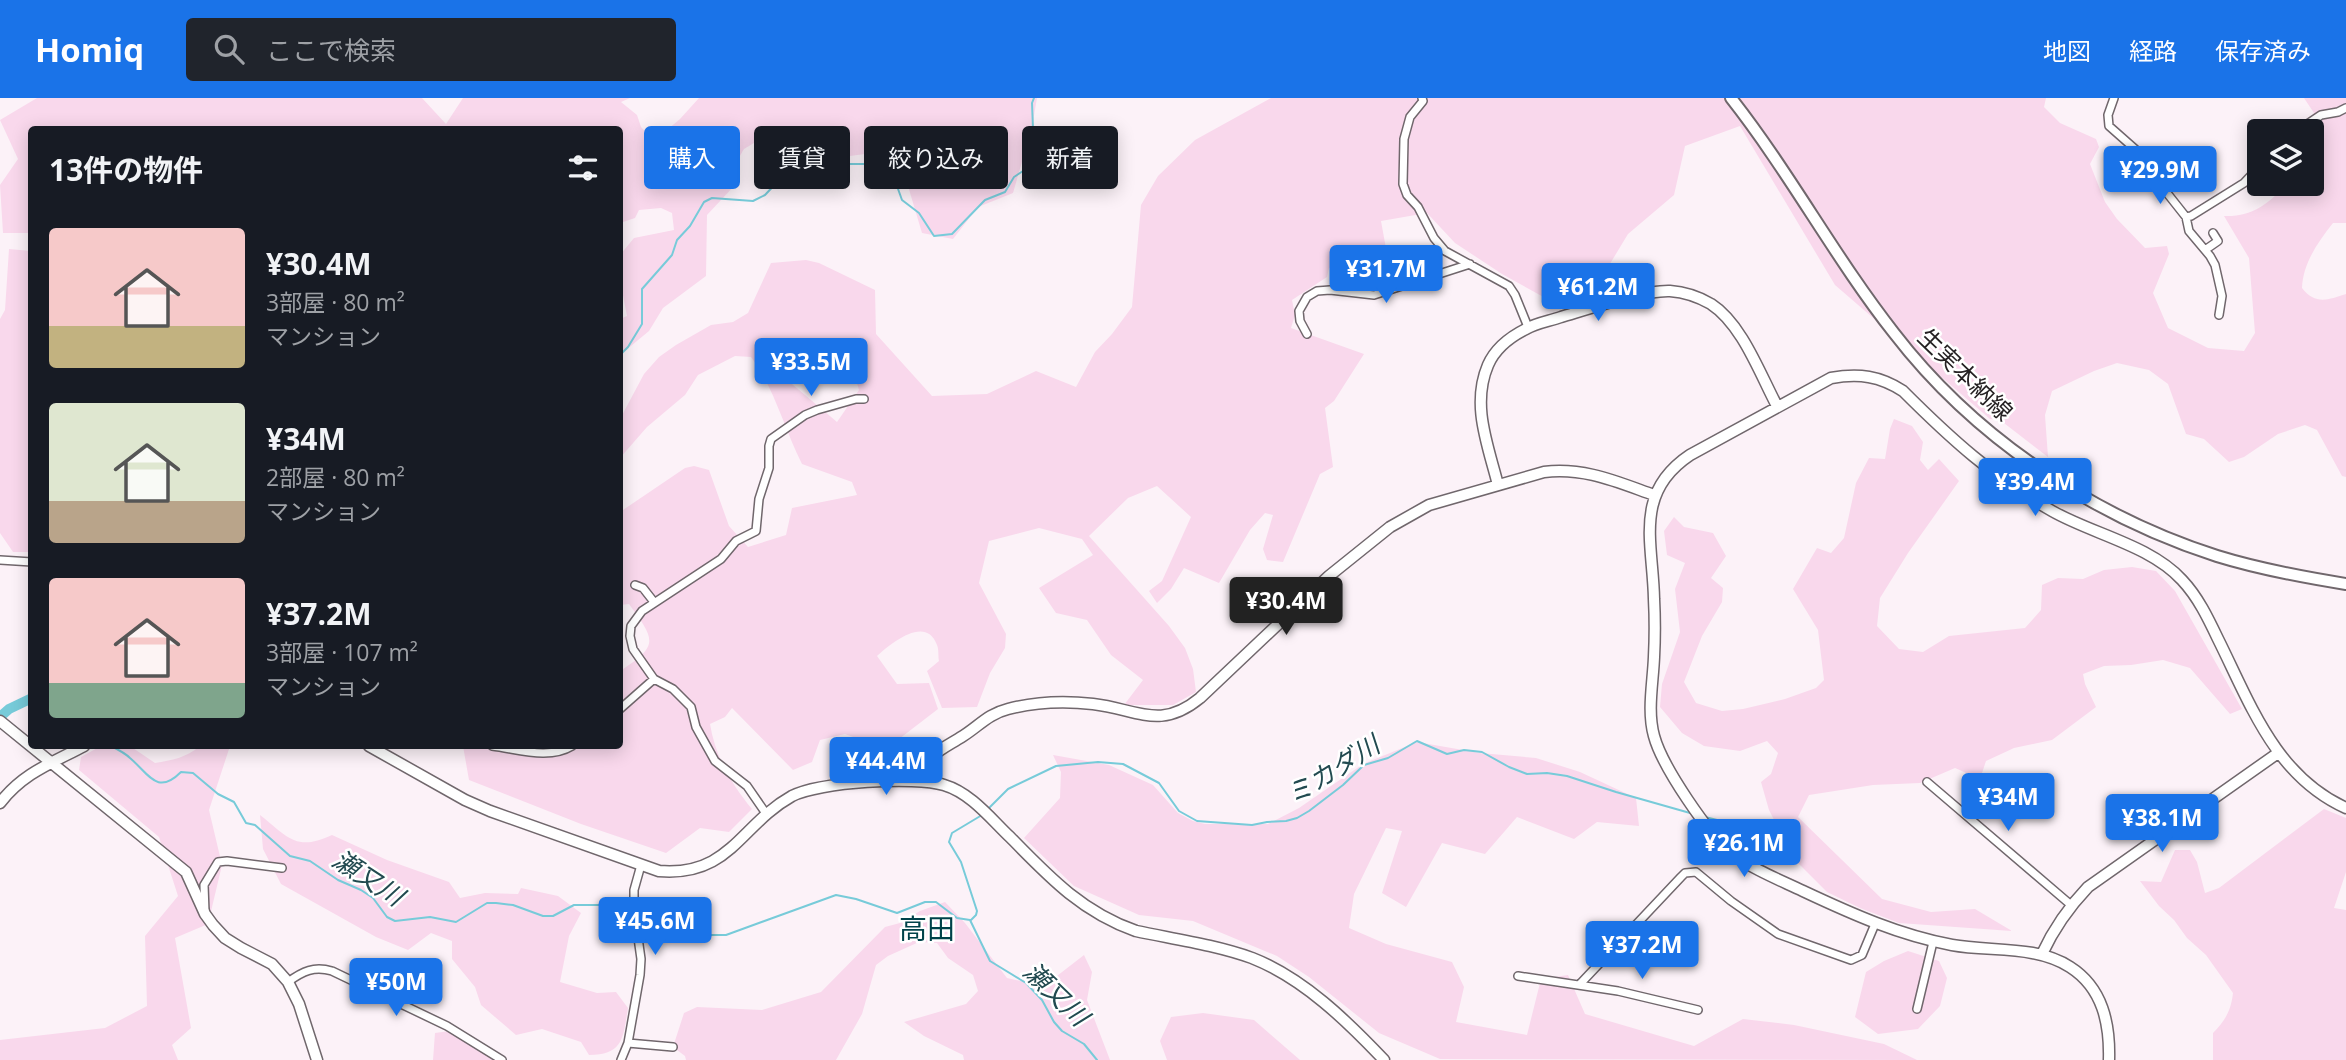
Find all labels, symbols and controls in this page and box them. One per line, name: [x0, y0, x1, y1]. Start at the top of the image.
search box: [186, 18, 676, 81]
text: Homiq: [35, 27, 144, 72]
icon: search: [210, 30, 248, 68]
text: ここで検索: [266, 32, 396, 68]
text: 地図: [2043, 34, 2091, 67]
text: 経路: [2129, 34, 2177, 67]
text: 保存済み: [2215, 34, 2311, 67]
map controls: [2247, 119, 2324, 196]
button: layers: [2247, 119, 2324, 196]
chip: 購入: [644, 126, 740, 189]
chip: 賃貸: [754, 126, 850, 189]
chip: 絞り込み: [864, 126, 1008, 189]
chip: 新着: [1022, 126, 1118, 189]
pin: ¥29.9M: [2103, 146, 2217, 206]
text: 13件の物件: [49, 149, 203, 190]
icon: filters: [564, 149, 602, 187]
text: ¥29.9M: [2120, 153, 2200, 185]
text: ¥30.4M: [266, 243, 371, 284]
pin: ¥31.7M: [1329, 246, 1443, 305]
text: ¥31.7M: [1346, 252, 1426, 284]
icon: home: [105, 256, 189, 340]
pin: ¥61.2M: [1541, 264, 1655, 323]
text: ¥61.2M: [1558, 270, 1638, 302]
text: 3部屋 · 80 m²: [266, 286, 405, 318]
text: マンション: [266, 320, 381, 352]
street label: 生実本納線: [1911, 320, 2021, 427]
pin: ¥33.5M: [754, 338, 868, 398]
text: ¥33.5M: [771, 345, 851, 377]
text: ¥34M: [266, 418, 346, 459]
icon: home: [105, 431, 189, 515]
pin: ¥39.4M: [1978, 458, 2092, 518]
text: 2部屋 · 80 m²: [266, 461, 405, 493]
text: ¥39.4M: [1995, 465, 2075, 497]
text: マンション: [266, 495, 381, 527]
pin: ¥30.4M: [1229, 578, 1343, 637]
text: ¥30.4M: [1246, 584, 1326, 616]
text: ¥37.2M: [266, 593, 371, 634]
icon: home: [105, 606, 189, 690]
text: 3部屋 · 107 m²: [266, 636, 418, 668]
text: マンション: [266, 670, 381, 702]
water label: ミカダ川: [1279, 725, 1389, 812]
pin: ¥44.4M: [829, 738, 943, 797]
text: ¥44.4M: [846, 744, 926, 776]
pin: ¥34M: [1967, 774, 2049, 833]
text: ¥34M: [1977, 780, 2039, 812]
pin: ¥38.1M: [2105, 794, 2219, 854]
text: ¥38.1M: [2122, 801, 2202, 833]
pin: ¥26.1M: [1687, 820, 1801, 879]
text: ¥26.1M: [1704, 826, 1784, 858]
water label: 瀬又川: [326, 841, 414, 915]
pin: ¥45.6M: [598, 898, 712, 957]
text: ¥45.6M: [615, 904, 695, 936]
district label: 高田: [899, 909, 955, 947]
pin: ¥37.2M: [1585, 922, 1699, 981]
text: ¥37.2M: [1602, 928, 1682, 960]
water label: 瀬又川: [1016, 953, 1099, 1035]
pin: ¥50M: [355, 958, 437, 1018]
text: ¥50M: [365, 965, 427, 997]

